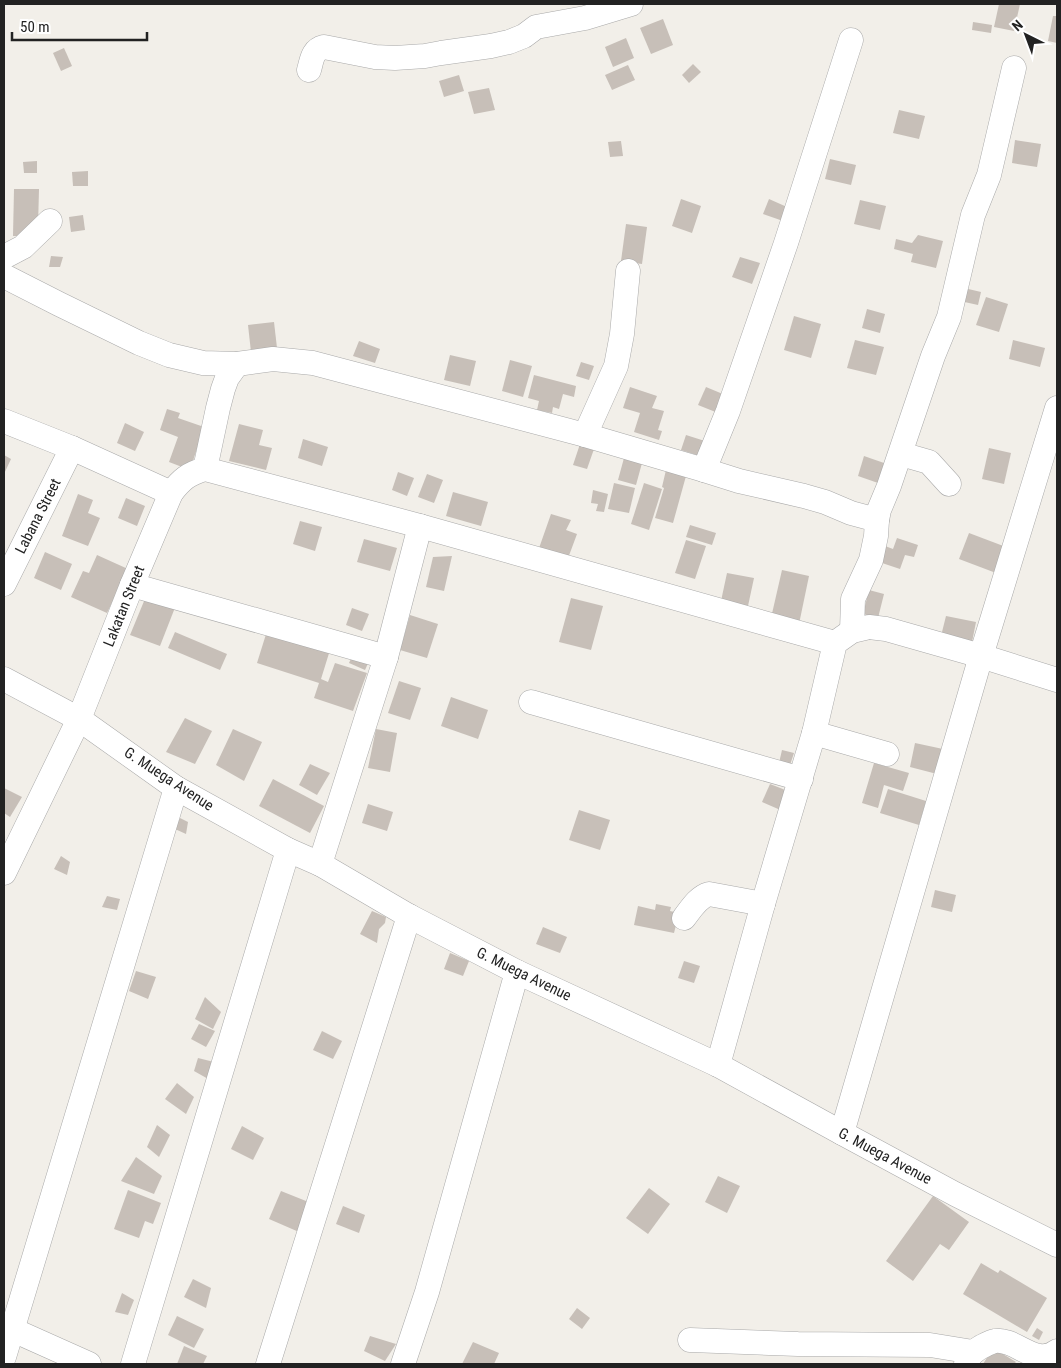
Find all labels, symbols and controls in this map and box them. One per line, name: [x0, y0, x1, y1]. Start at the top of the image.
scale bar: [12, 10, 148, 42]
north arrow: [1001, 10, 1051, 60]
text: N: [1009, 17, 1026, 34]
text: 50 m: [20, 18, 50, 36]
street label: Labana Street: [11, 475, 65, 557]
street label: Lakatan Street: [100, 563, 148, 649]
street label: G. Muega Avenue: [121, 743, 217, 815]
street label: G. Muega Avenue: [474, 943, 574, 1005]
street label: G. Muega Avenue: [835, 1124, 935, 1188]

